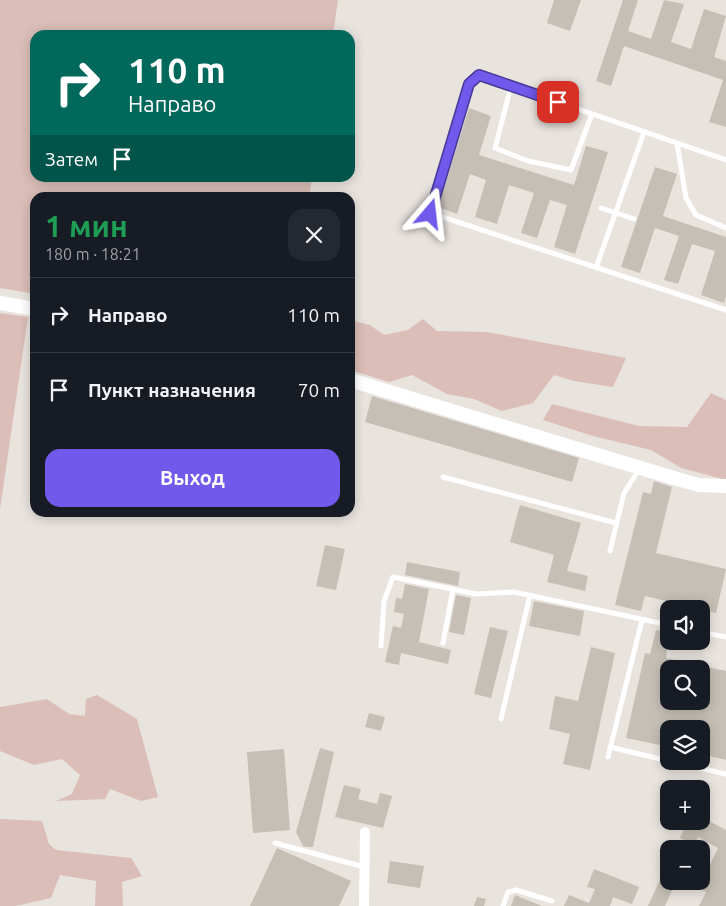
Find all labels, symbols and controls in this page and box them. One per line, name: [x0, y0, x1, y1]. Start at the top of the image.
icon: right: [45, 50, 110, 115]
text: 110 m: [128, 50, 226, 90]
pin: [537, 81, 579, 123]
icon: arrive: [544, 88, 572, 116]
text: Направо: [128, 91, 216, 116]
icon: arrive: [108, 145, 136, 173]
text: Затем: [45, 148, 98, 170]
position arrow: [403, 187, 455, 239]
text: 1 мин: [45, 209, 128, 243]
button: close: [288, 209, 340, 261]
text: 180 m · 18:21: [45, 245, 141, 263]
icon: right: [45, 301, 73, 329]
text: Направо: [88, 304, 168, 326]
text: 110 m: [287, 304, 340, 326]
icon: arrive: [45, 376, 73, 404]
text: Пункт назначения: [88, 379, 256, 401]
text: 70 m: [298, 379, 340, 401]
button: Выход: [45, 449, 340, 507]
map controls: [660, 600, 710, 890]
button: sound: [660, 600, 710, 650]
button: search: [660, 660, 710, 710]
button: layers: [660, 720, 710, 770]
button: +: [660, 780, 710, 830]
button: −: [660, 840, 710, 890]

